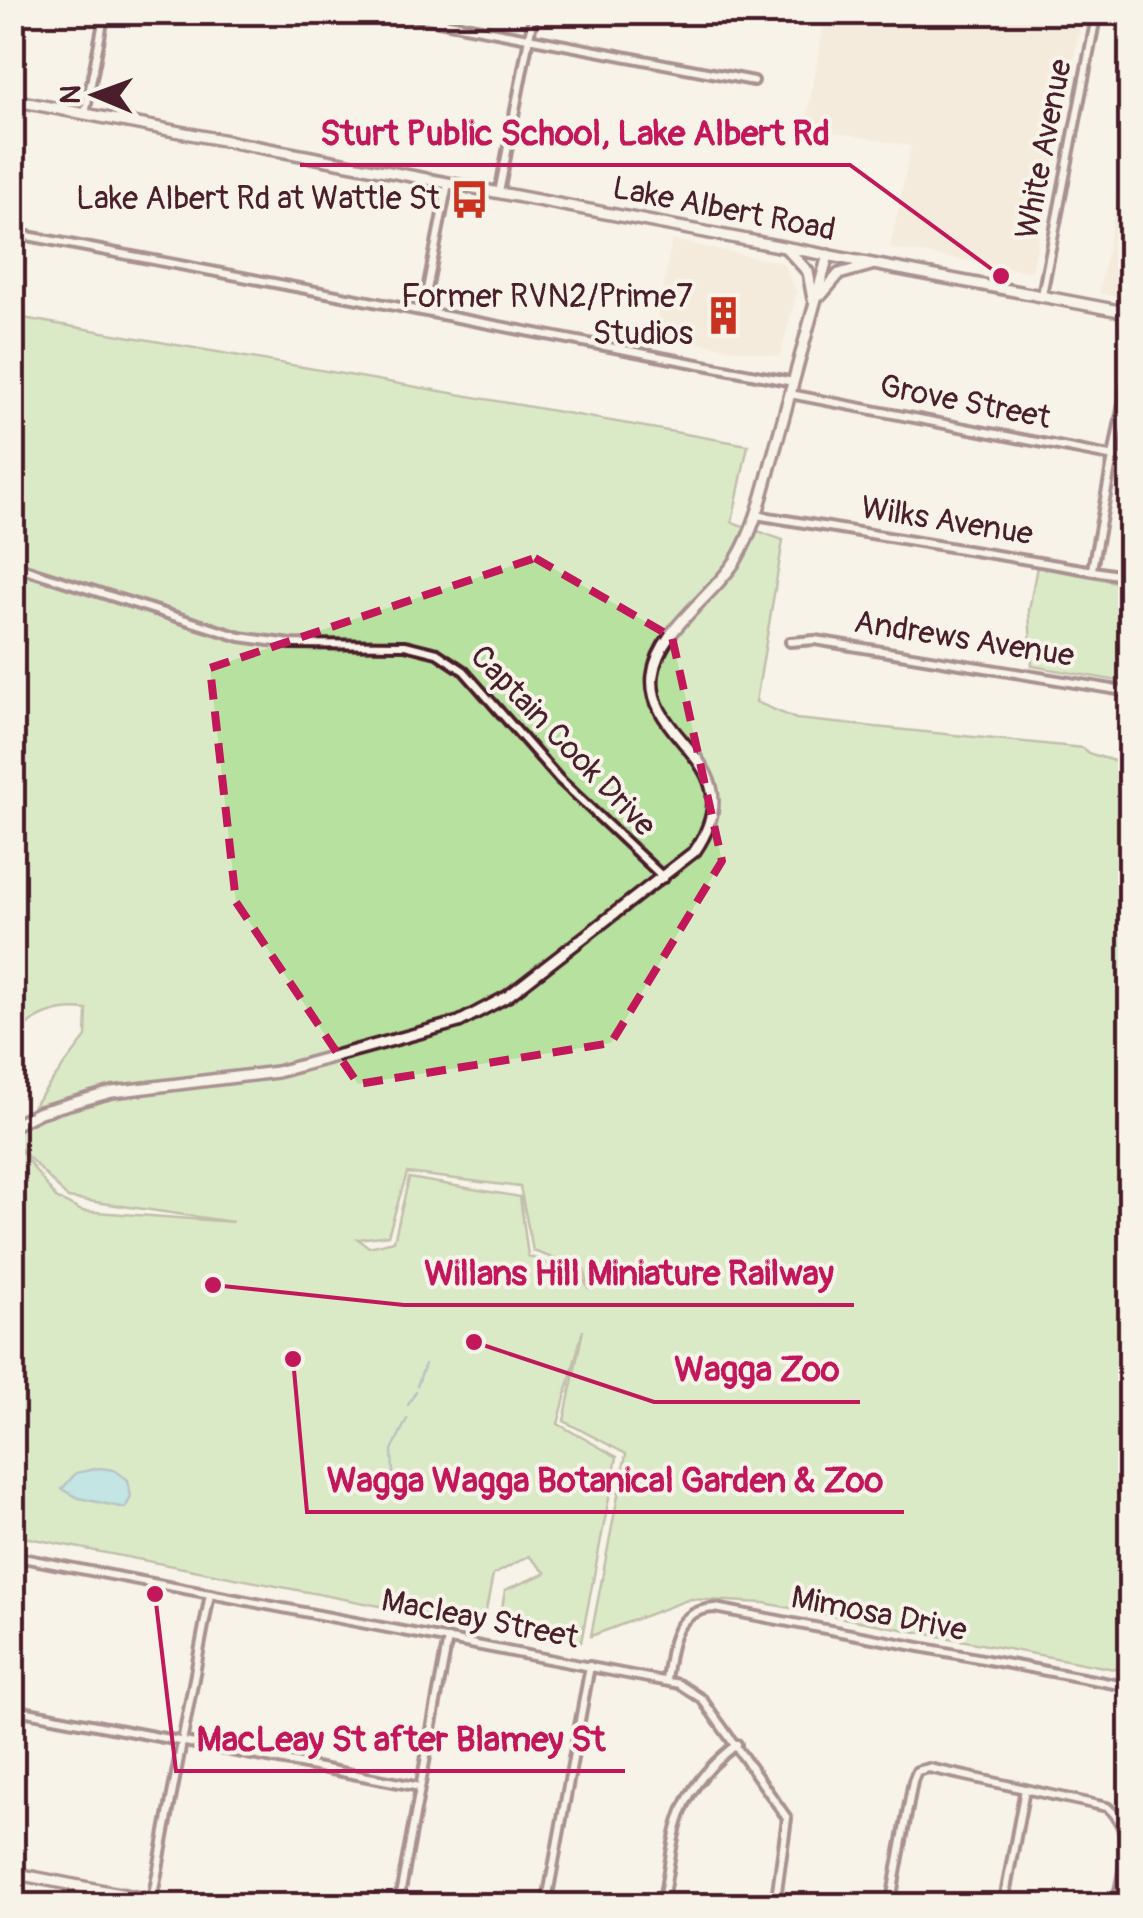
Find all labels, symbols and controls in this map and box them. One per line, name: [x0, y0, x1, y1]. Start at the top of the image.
north arrow: [45, 45, 145, 145]
street label: White Avenue: [1007, 55, 1081, 242]
text: N: [54, 85, 89, 104]
callout: Sturt Public School, Lake Albert Rd: [300, 100, 850, 165]
text: Sturt Public School, Lake Albert Rd: [320, 112, 830, 156]
street label: Lake Albert Road: [609, 168, 839, 250]
bus stop icon: Lake Albert Rd at Wattle St: [449, 178, 491, 220]
place label: Lake Albert Rd at Wattle St: [76, 179, 440, 219]
place label: Former RVN2/Prime7 Studios: [401, 277, 693, 354]
building icon: Former RVN2/Prime7 Studios: [702, 294, 744, 336]
street label: Grove Street: [876, 366, 1054, 438]
street label: Wilks Avenue: [858, 488, 1036, 554]
street label: Andrews Avenue: [851, 602, 1077, 676]
street label: Captain Cook Drive: [462, 637, 665, 845]
callout: Willans Hill Miniature Railway: [404, 1240, 854, 1305]
text: Willans Hill Miniature Railway: [424, 1252, 834, 1296]
callout: Wagga Zoo: [654, 1337, 860, 1402]
text: Wagga Zoo: [674, 1348, 840, 1392]
callout: Wagga Wagga Botanical Garden & Zoo: [307, 1447, 904, 1512]
text: Wagga Wagga Botanical Garden & Zoo: [327, 1459, 884, 1503]
street label: Mimosa Drive: [788, 1577, 970, 1651]
street label: Macleay Street: [378, 1580, 582, 1658]
callout: MacLeay St after Blamey St: [176, 1706, 625, 1771]
text: MacLeay St after Blamey St: [197, 1718, 606, 1762]

